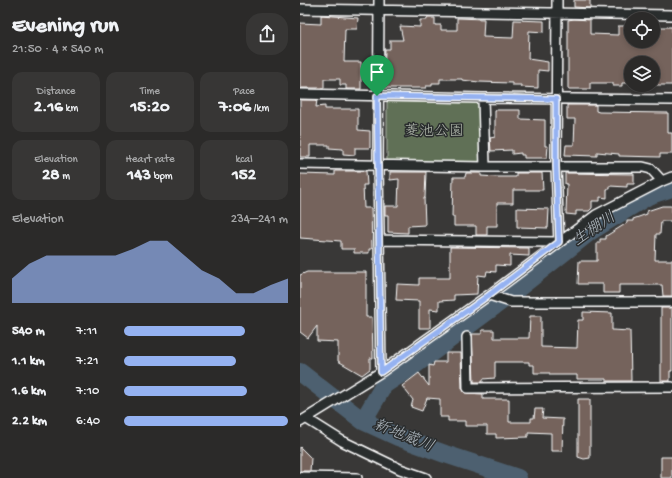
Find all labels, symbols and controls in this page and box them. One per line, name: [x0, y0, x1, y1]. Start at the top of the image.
map controls: [624, 12, 660, 92]
button: locate: [624, 12, 660, 48]
button: share: [246, 13, 288, 55]
text: Evening run: [12, 14, 119, 40]
text: 21:50 · 4 × 540 m: [12, 42, 103, 57]
pin: [360, 55, 394, 96]
button: layers: [624, 56, 660, 92]
icon: arrive: [366, 61, 388, 83]
text: Distance: [37, 86, 75, 98]
text: Time: [140, 86, 160, 98]
text: Pace: [233, 86, 255, 98]
text: 2.16: [34, 98, 63, 118]
text: 15:20: [130, 98, 170, 118]
text: 7:06: [219, 98, 251, 118]
text: km: [63, 103, 78, 115]
text: /km: [251, 103, 269, 115]
park label: 菱池公園: [404, 122, 464, 141]
text: Elevation: [34, 154, 78, 166]
text: Heart rate: [125, 154, 175, 166]
text: kcal: [235, 154, 253, 166]
text: 28: [42, 166, 60, 186]
text: 143: [127, 166, 151, 186]
text: 152: [232, 166, 256, 186]
text: m: [60, 171, 70, 183]
text: bpm: [151, 171, 173, 183]
water label: 生棚川: [569, 208, 620, 251]
text: Elevation: [12, 212, 64, 227]
text: 234–241 m: [231, 212, 288, 227]
text: 540 m: [12, 324, 45, 339]
text: 7:11: [76, 324, 97, 339]
text: 1.1 km: [12, 354, 45, 369]
text: 7:21: [76, 354, 98, 369]
text: 1.6 km: [12, 384, 46, 399]
text: 7:10: [76, 384, 99, 399]
text: 2.2 km: [12, 414, 47, 429]
text: 6:40: [76, 414, 100, 429]
water label: 新地蔵川: [370, 415, 437, 458]

